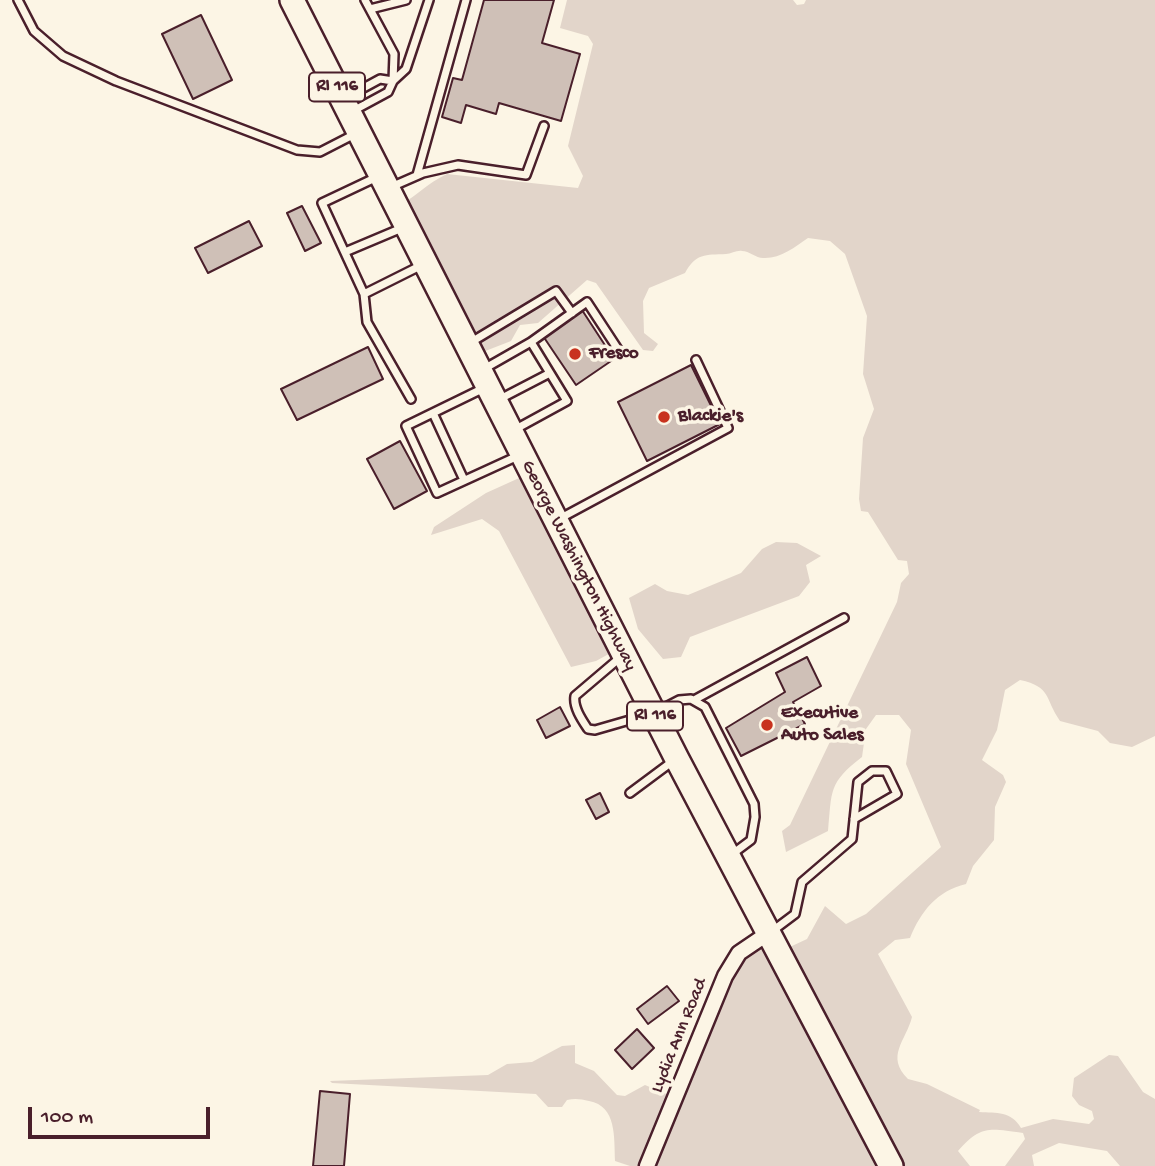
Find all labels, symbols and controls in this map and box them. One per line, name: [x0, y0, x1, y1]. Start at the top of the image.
road number: RI 116: [309, 72, 365, 102]
place label: Fresco: [589, 343, 639, 365]
marker: Fresco: [567, 346, 583, 362]
place label: Blackie's: [678, 406, 743, 428]
marker: Blackie's: [656, 409, 672, 425]
street label: George Washington Highway: [515, 457, 641, 675]
road number: RI 116: [627, 702, 683, 730]
place label: Executive Auto Sales: [781, 703, 864, 747]
marker: Executive Auto Sales: [759, 717, 775, 733]
street label: Lydia Ann Road: [647, 975, 713, 1097]
scale bar: [32, 1092, 214, 1136]
text: 100 m: [41, 1106, 93, 1131]

